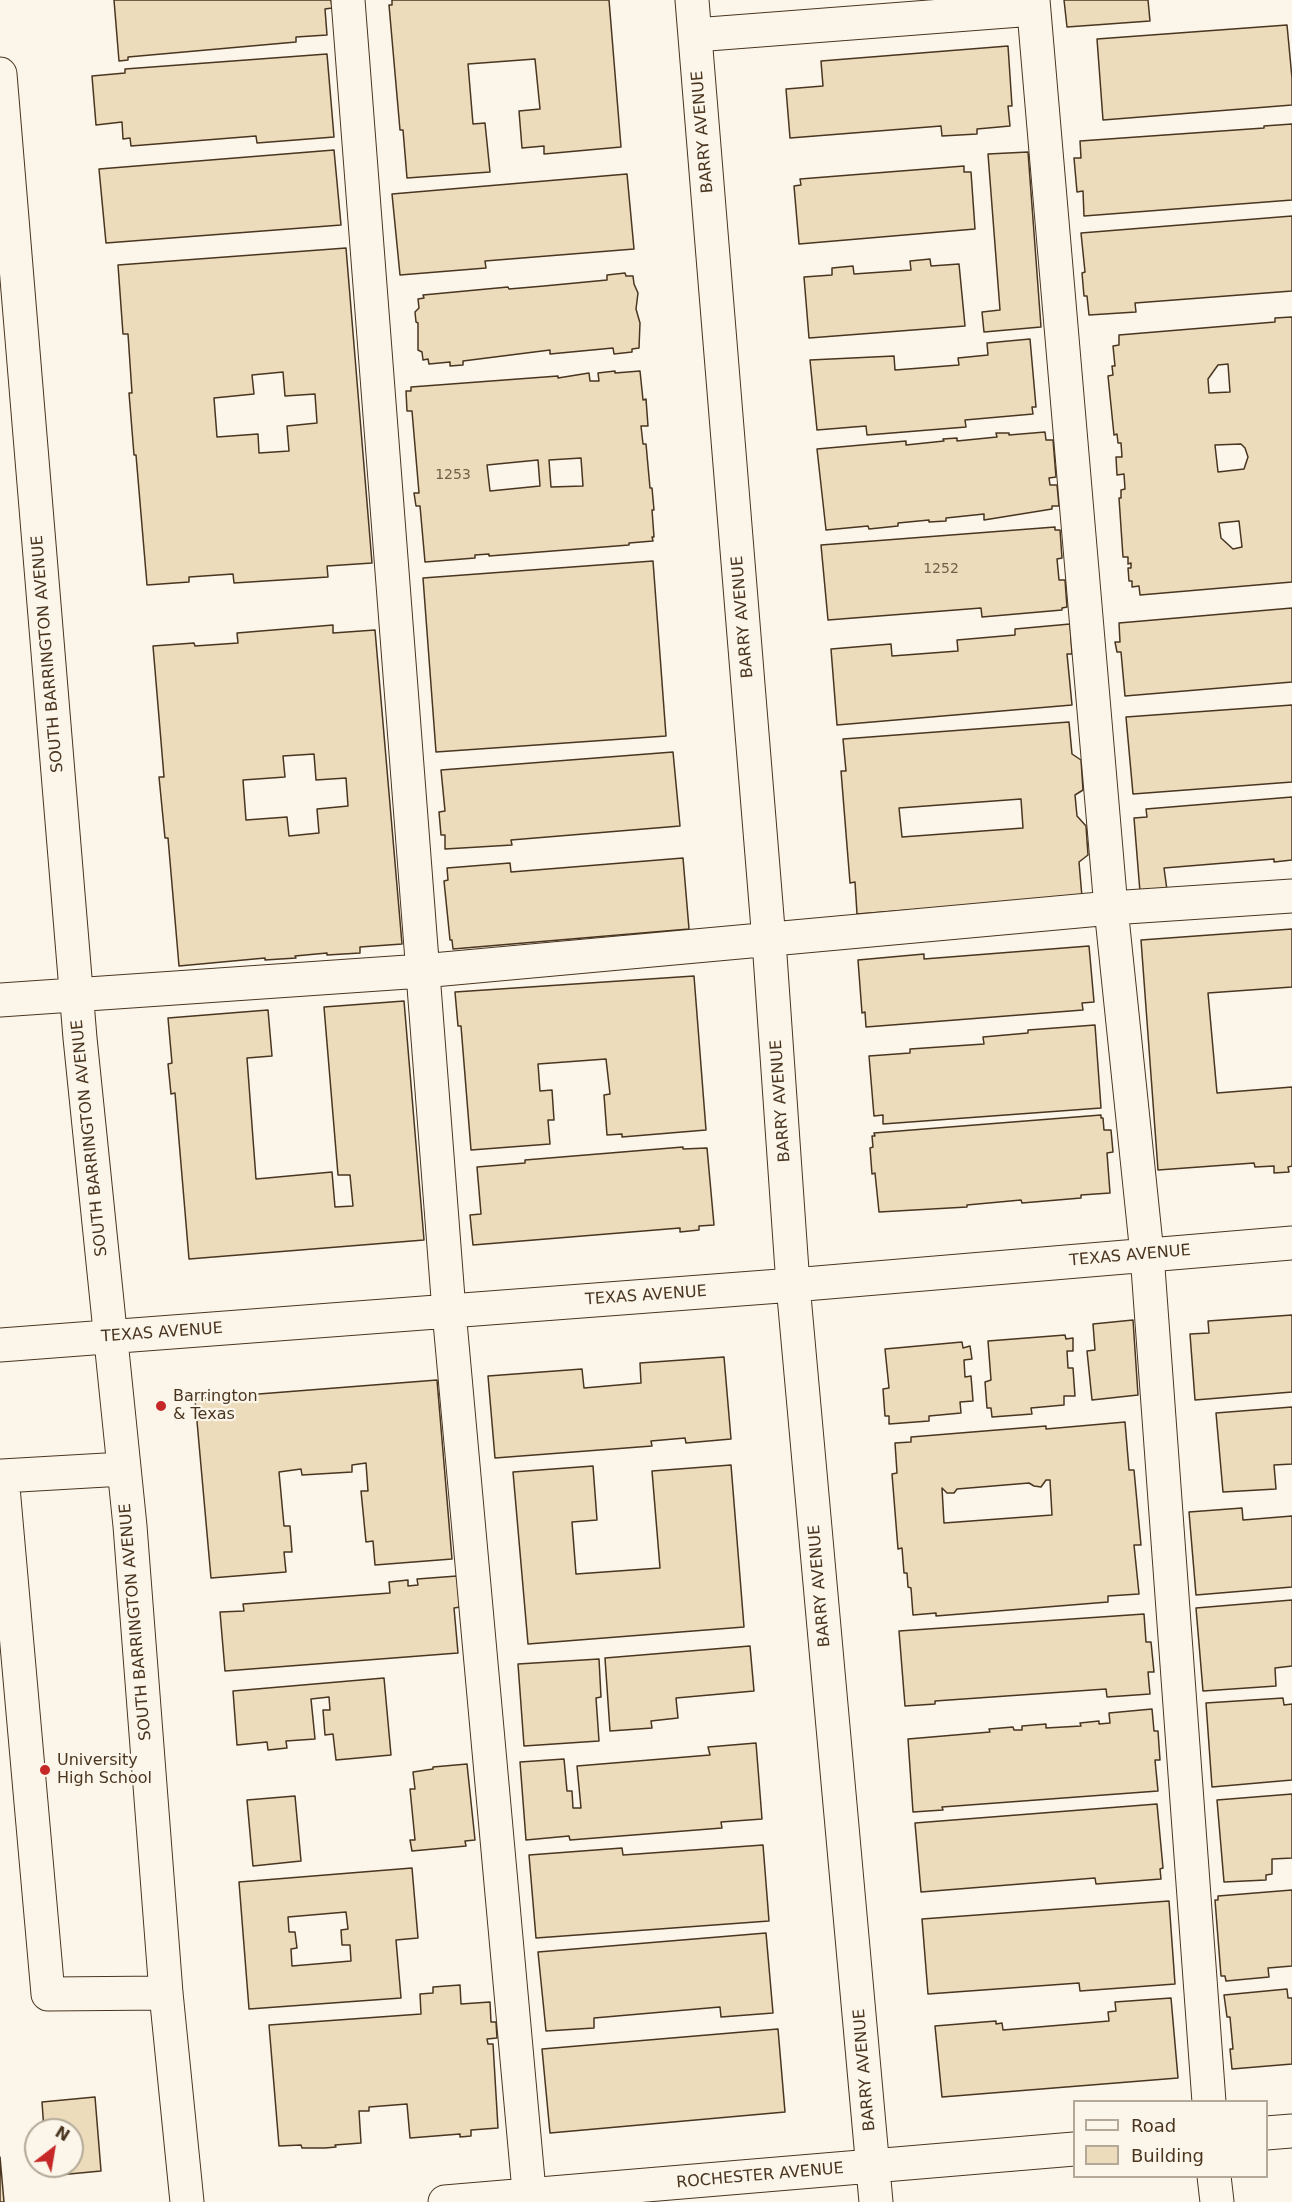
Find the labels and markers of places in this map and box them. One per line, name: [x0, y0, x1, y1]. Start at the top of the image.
place label: Barrington & Texas: [173, 1387, 258, 1425]
marker: Barrington & Texas: [154, 1399, 168, 1413]
place label: University High School: [57, 1751, 152, 1789]
marker: University High School: [38, 1763, 52, 1777]

